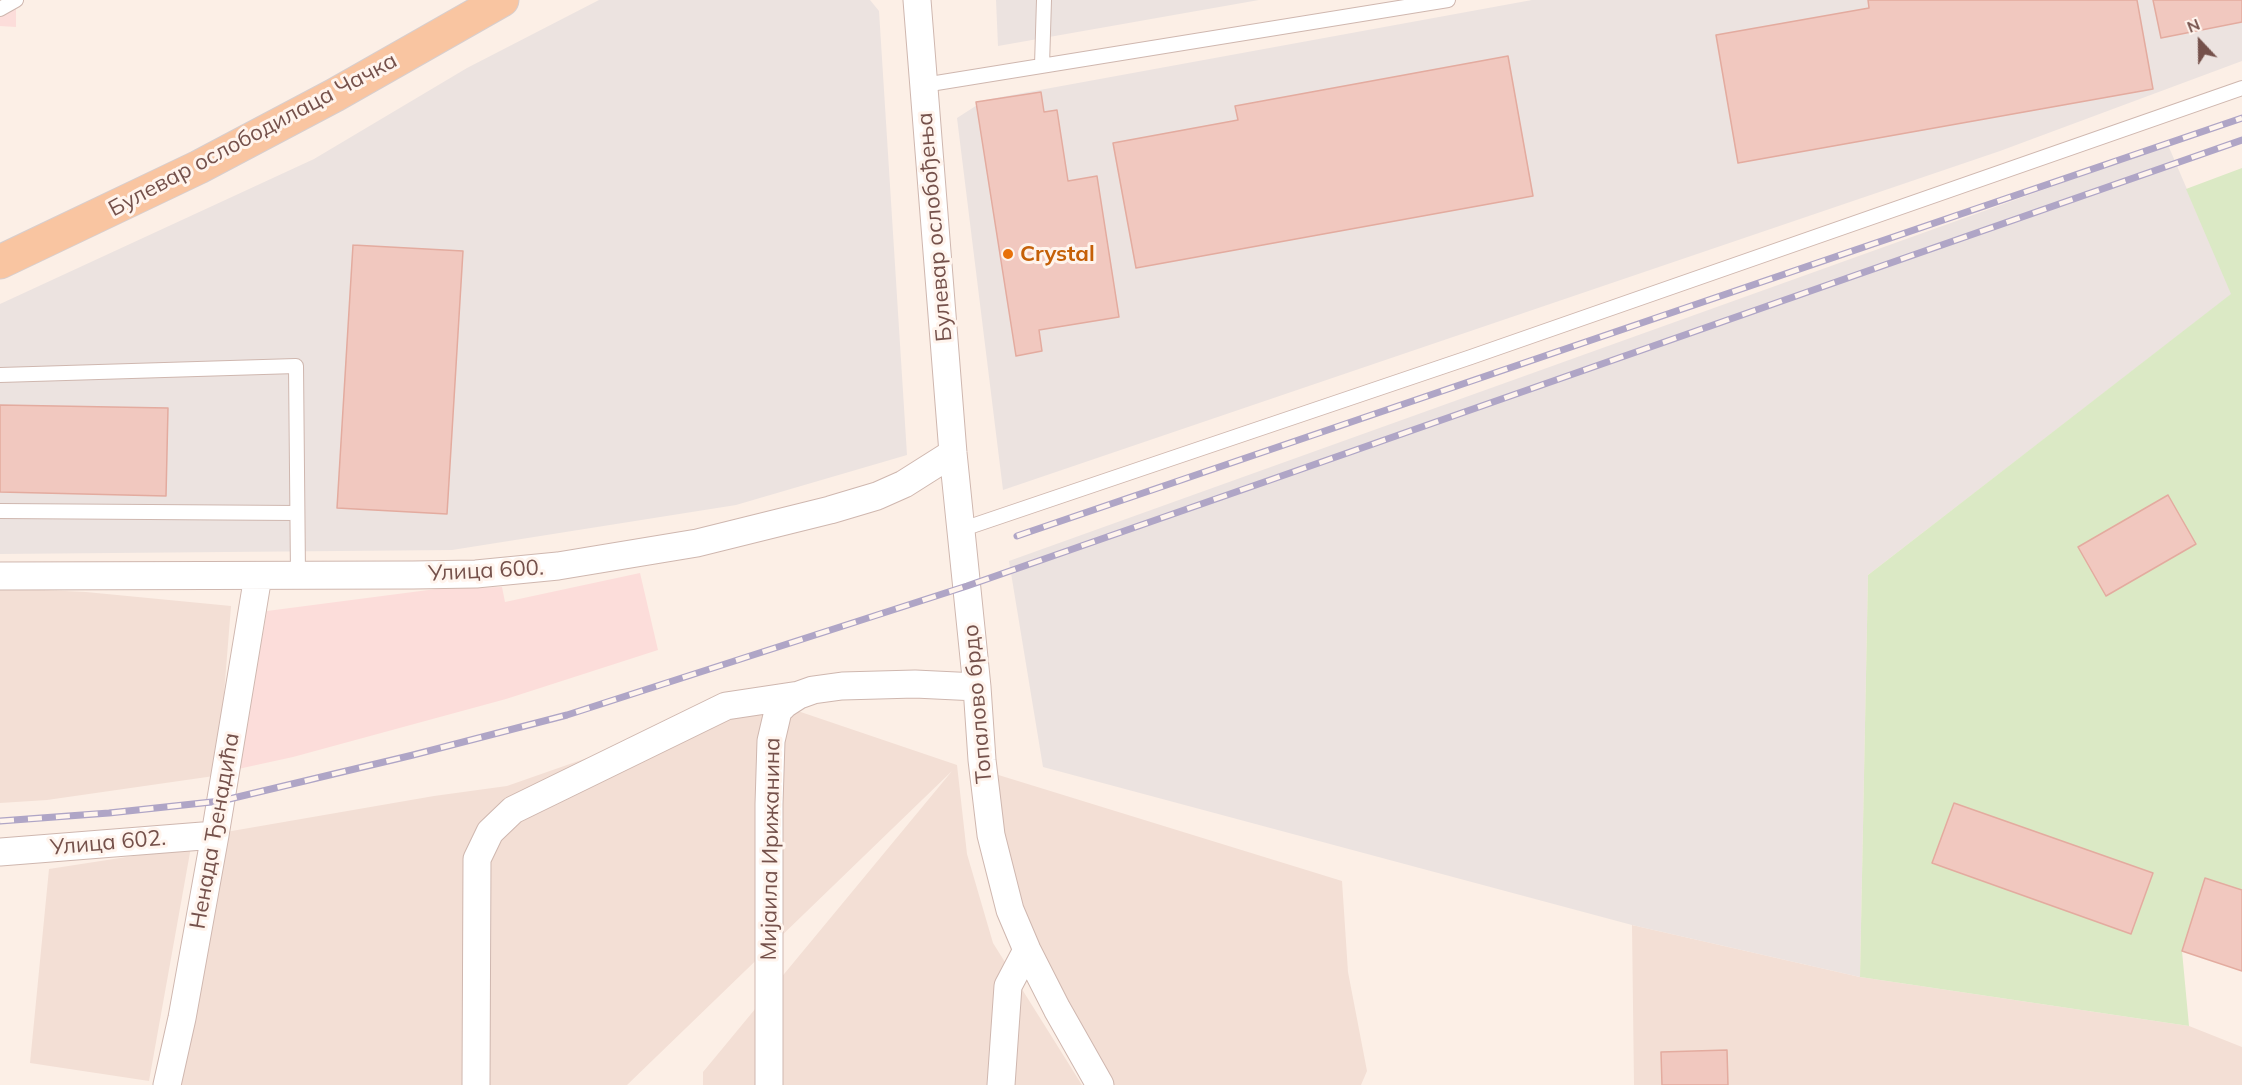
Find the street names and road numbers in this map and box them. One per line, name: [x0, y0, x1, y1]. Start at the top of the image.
street label: Булевар ослободилаца Чачка: [104, 48, 402, 222]
street label: Булевар ослобођења: [912, 111, 958, 343]
street label: Улица 600.: [427, 555, 545, 587]
street label: Топалово брдо: [958, 623, 998, 785]
street label: Ненада Ђенадића: [185, 731, 245, 931]
street label: Мијаила Ирижанина: [756, 737, 786, 961]
street label: Улица 602.: [49, 825, 167, 861]

